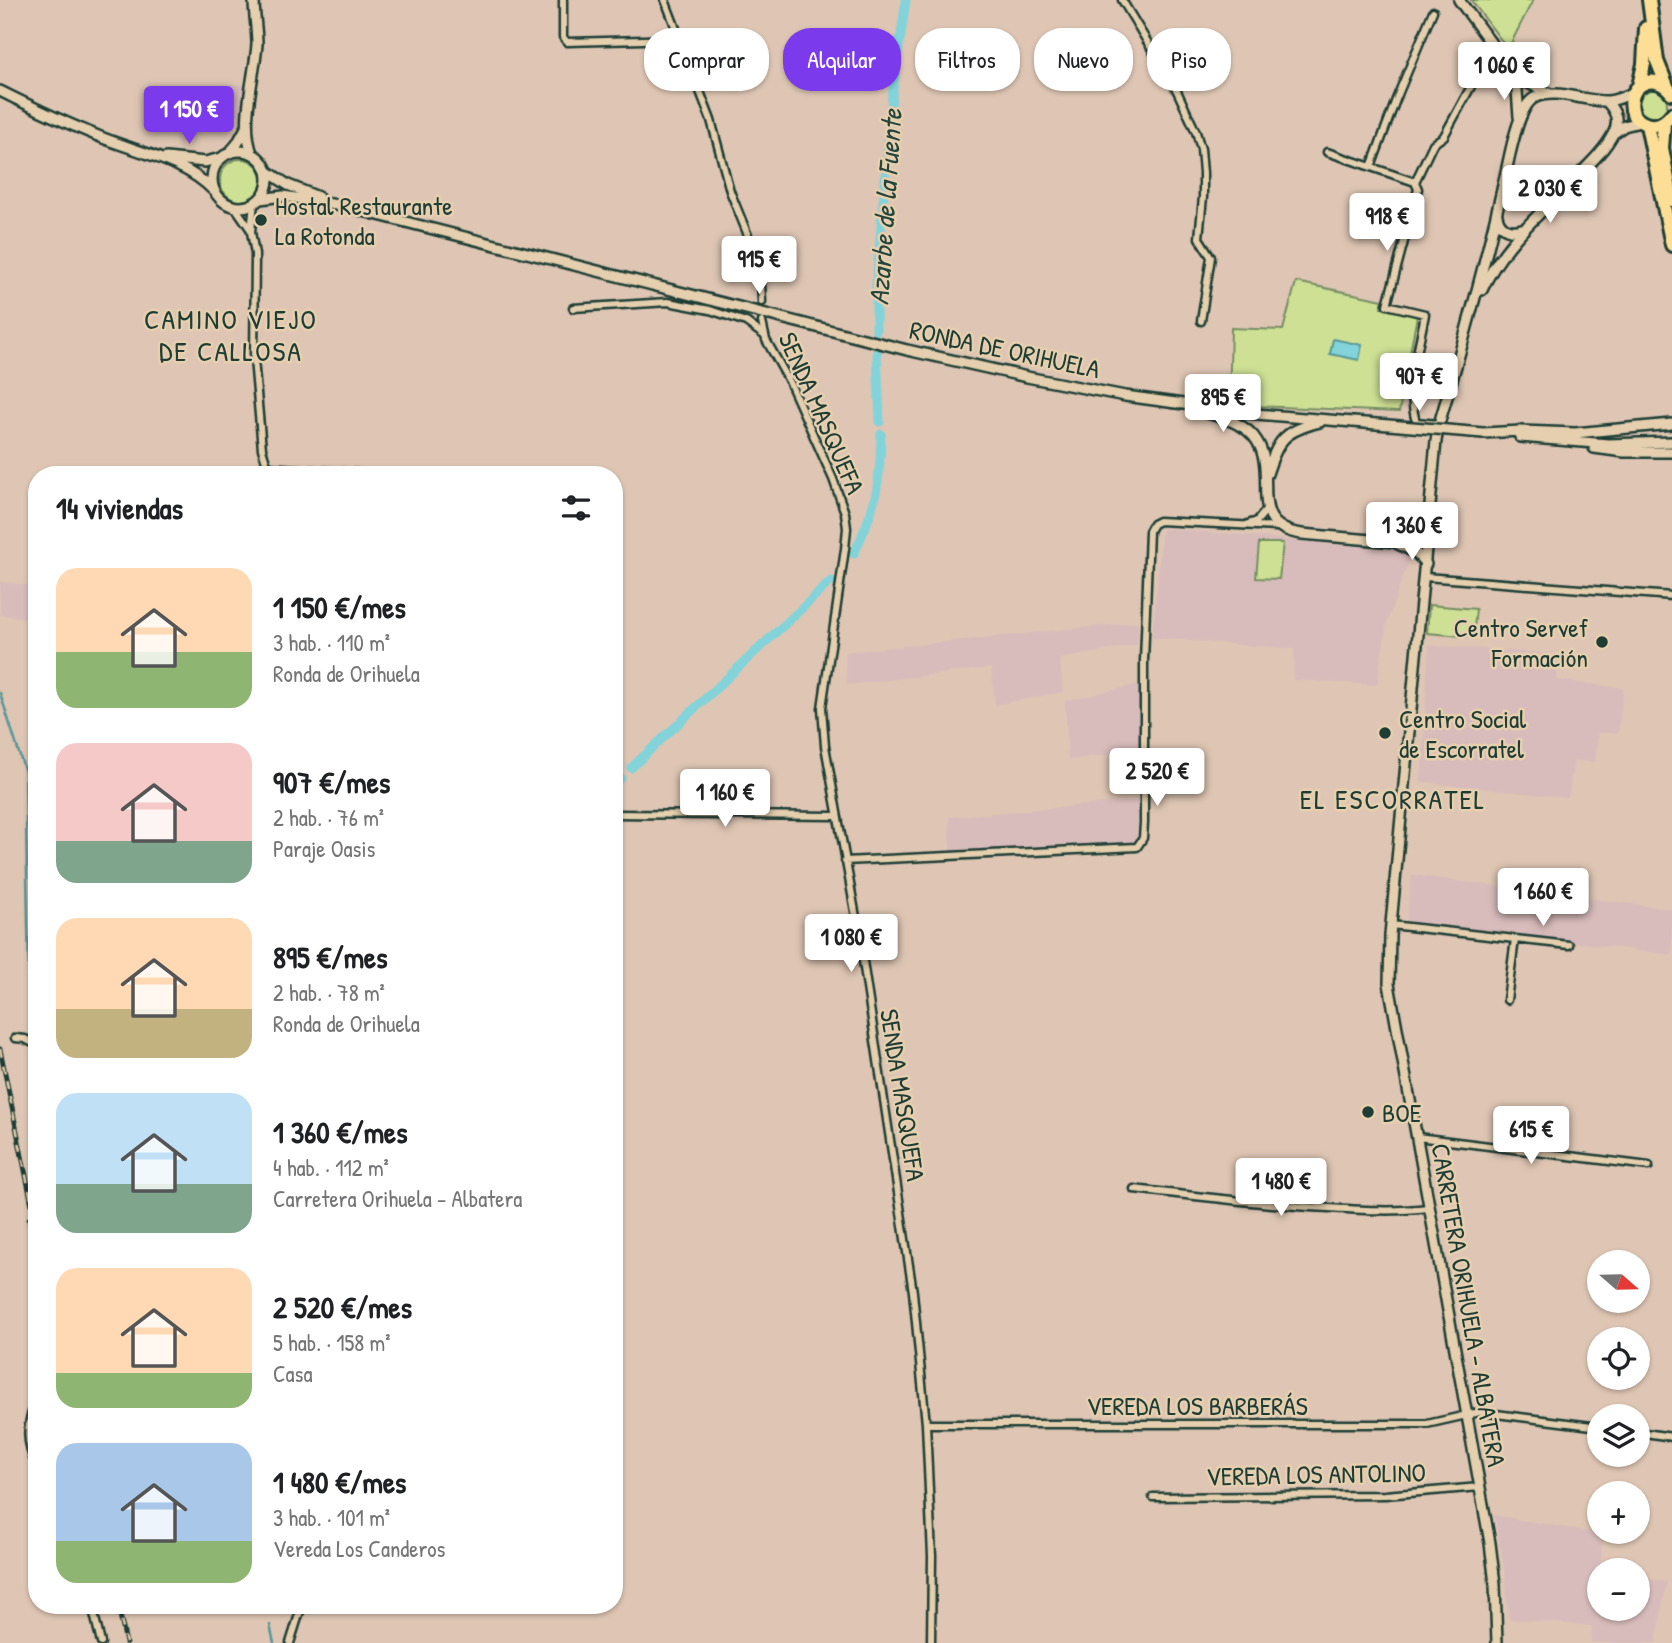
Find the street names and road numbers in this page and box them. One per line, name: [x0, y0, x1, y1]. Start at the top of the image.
street label: RONDA DE ORIHUELA: [907, 312, 1104, 386]
street label: SENDA MASQUEFA: [771, 327, 873, 500]
street label: SENDA MASQUEFA: [872, 1007, 934, 1184]
street label: CARRETERA ORIHUELA - ALBATERA: [1423, 1141, 1515, 1470]
street label: VEREDA LOS BARBERÁS: [1086, 1388, 1308, 1423]
street label: VEREDA LOS ANTOLINO: [1206, 1455, 1426, 1493]

